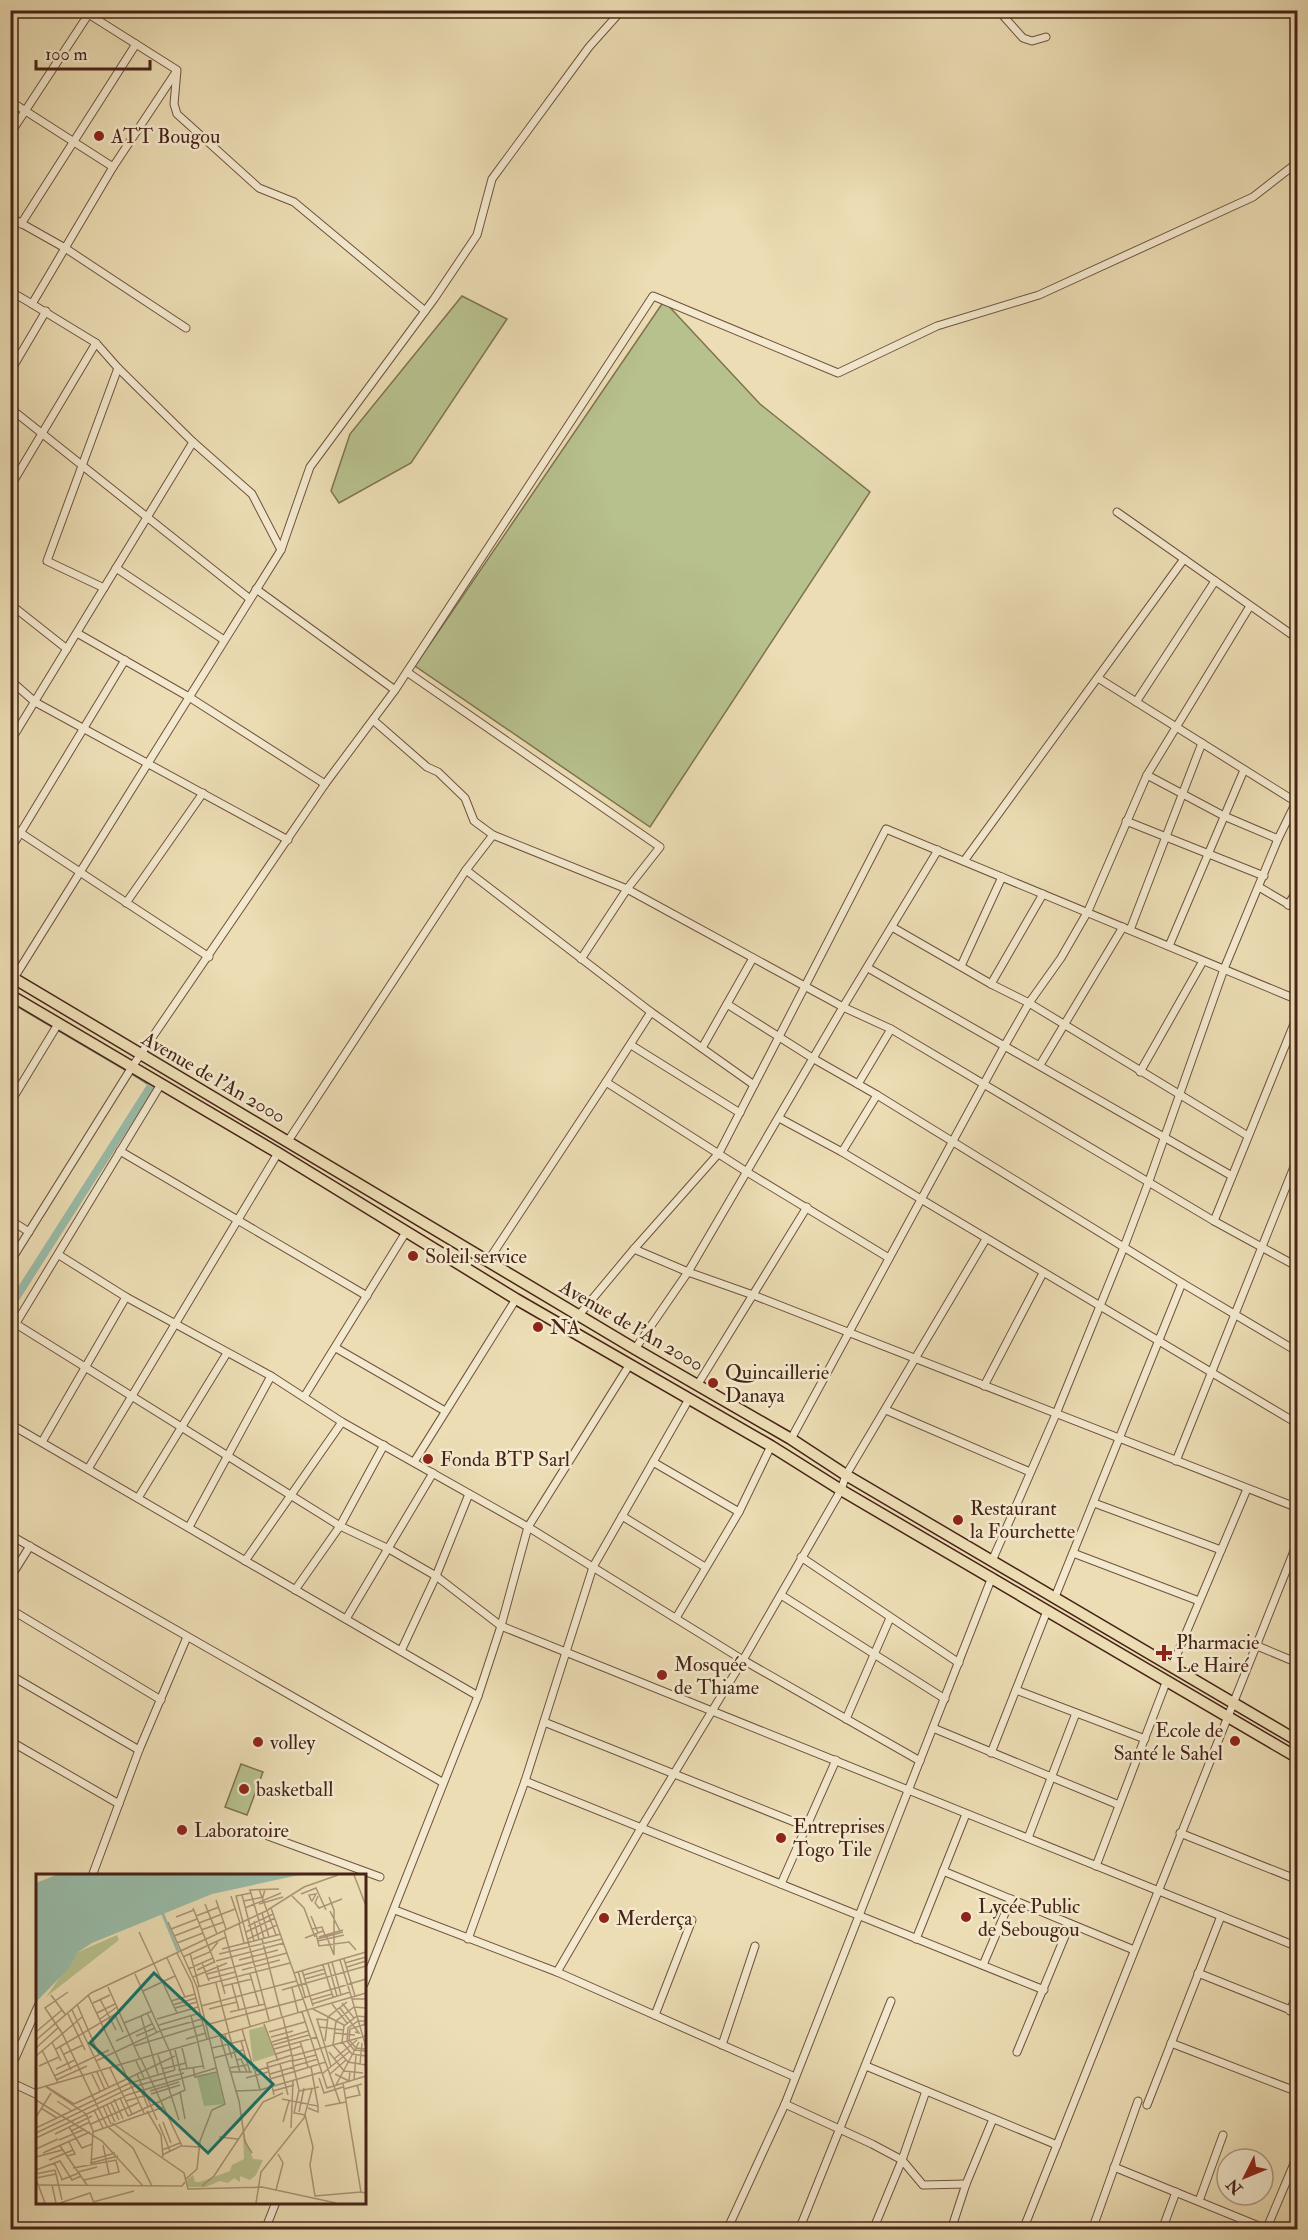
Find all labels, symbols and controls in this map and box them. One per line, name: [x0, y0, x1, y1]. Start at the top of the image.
scale bar: [36, 33, 150, 71]
text: 100 m: [45, 43, 88, 66]
place label: ATT Bougou: [110, 124, 220, 149]
marker: ATT Bougou: [92, 129, 106, 143]
street label: Avenue de l'An 2000: [136, 1026, 290, 1129]
place label: Soleil service: [425, 1244, 527, 1269]
marker: Soleil service: [406, 1249, 420, 1263]
street label: Avenue de l'An 2000: [554, 1274, 708, 1377]
place label: NA: [550, 1315, 581, 1340]
marker: NA: [531, 1320, 545, 1334]
place label: Quincaillerie Danaya: [725, 1360, 829, 1408]
marker: Quincaillerie Danaya: [706, 1376, 720, 1390]
place label: Fonda BTP Sarl: [440, 1447, 570, 1472]
marker: Fonda BTP Sarl: [421, 1452, 435, 1466]
place label: Restaurant la Fourchette: [970, 1496, 1075, 1544]
marker: Restaurant la Fourchette: [951, 1513, 965, 1527]
place label: Pharmacie Le Hairé: [1176, 1630, 1259, 1678]
marker: Pharmacie Le Hairé: [1157, 1646, 1171, 1660]
place label: Mosquée de Thiame: [674, 1652, 759, 1700]
marker: Mosquée de Thiame: [655, 1668, 669, 1682]
place label: Ecole de Santé le Sahel: [1113, 1718, 1223, 1766]
place label: volley: [269, 1730, 317, 1755]
marker: Ecole de Santé le Sahel: [1228, 1734, 1242, 1748]
marker: volley: [251, 1735, 265, 1749]
place label: basketball: [256, 1777, 333, 1802]
marker: basketball: [237, 1782, 251, 1796]
place label: Entreprises Togo Tile: [793, 1814, 885, 1862]
place label: Laboratoire: [194, 1818, 289, 1843]
marker: Laboratoire: [175, 1823, 189, 1837]
marker: Entreprises Togo Tile: [774, 1831, 788, 1845]
inset map: [36, 1874, 366, 2204]
place label: Lycée Public de Sebougou: [978, 1894, 1080, 1942]
place label: Merderça: [616, 1906, 693, 1931]
marker: Lycée Public de Sebougou: [959, 1910, 973, 1924]
marker: Merderça: [597, 1911, 611, 1925]
north arrow: [1215, 2147, 1275, 2207]
text: N: [1222, 2174, 1248, 2199]

